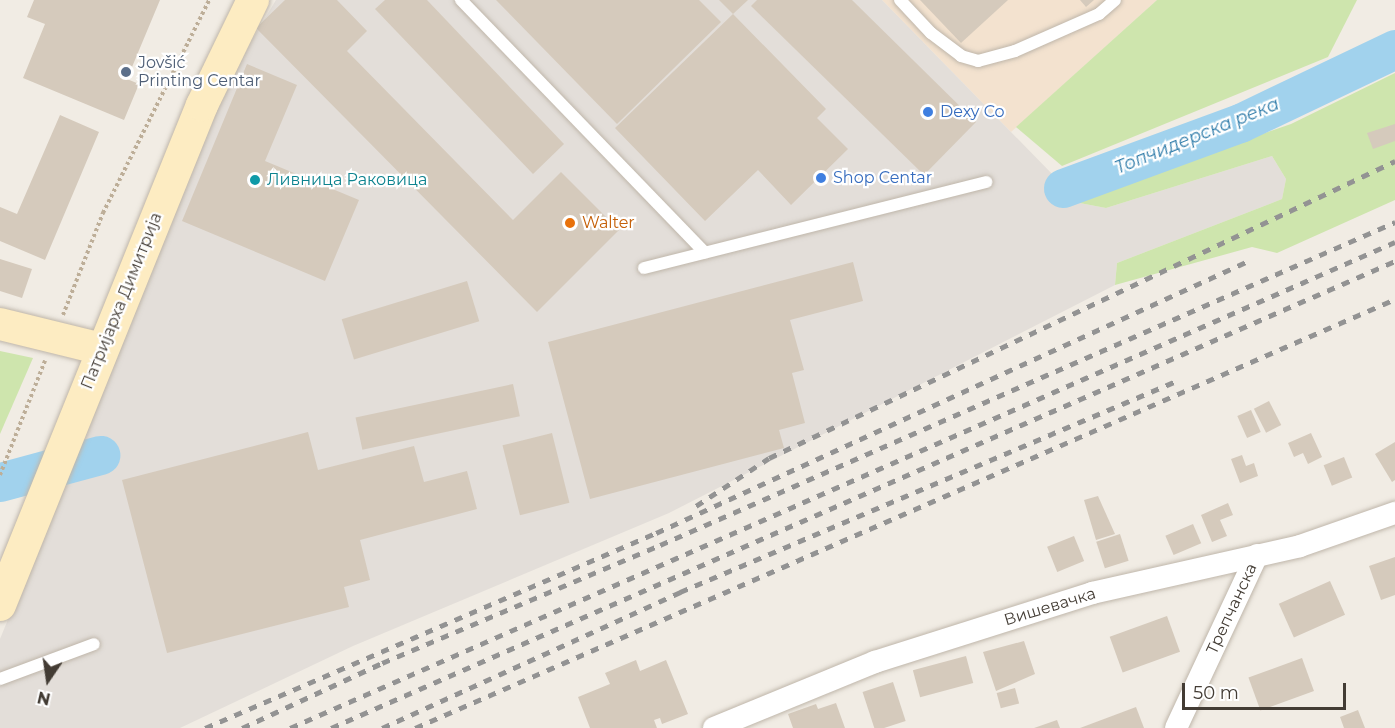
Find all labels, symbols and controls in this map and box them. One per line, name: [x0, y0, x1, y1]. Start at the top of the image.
place label: Jovšić Printing Centar: [138, 53, 261, 91]
marker: Jovšić Printing Centar: [119, 65, 133, 79]
water label: Топчидерска река: [1112, 93, 1282, 179]
place label: Dexy Co: [940, 102, 1005, 122]
marker: Dexy Co: [921, 105, 935, 119]
place label: Shop Centar: [833, 168, 932, 188]
place label: Ливница Раковица: [267, 170, 427, 190]
marker: Shop Centar: [814, 171, 828, 185]
marker: Ливница Раковица: [248, 173, 262, 187]
street label: Патријарха Димитрија: [78, 210, 166, 392]
place label: Walter: [582, 213, 635, 233]
marker: Walter: [563, 216, 577, 230]
street label: Трепчанска: [1203, 561, 1261, 657]
street label: Вишевачка: [1002, 584, 1098, 630]
north arrow: [18, 650, 78, 710]
scale bar: [1185, 671, 1348, 709]
text: 50 m: [1193, 682, 1239, 704]
text: N: [35, 687, 52, 709]

